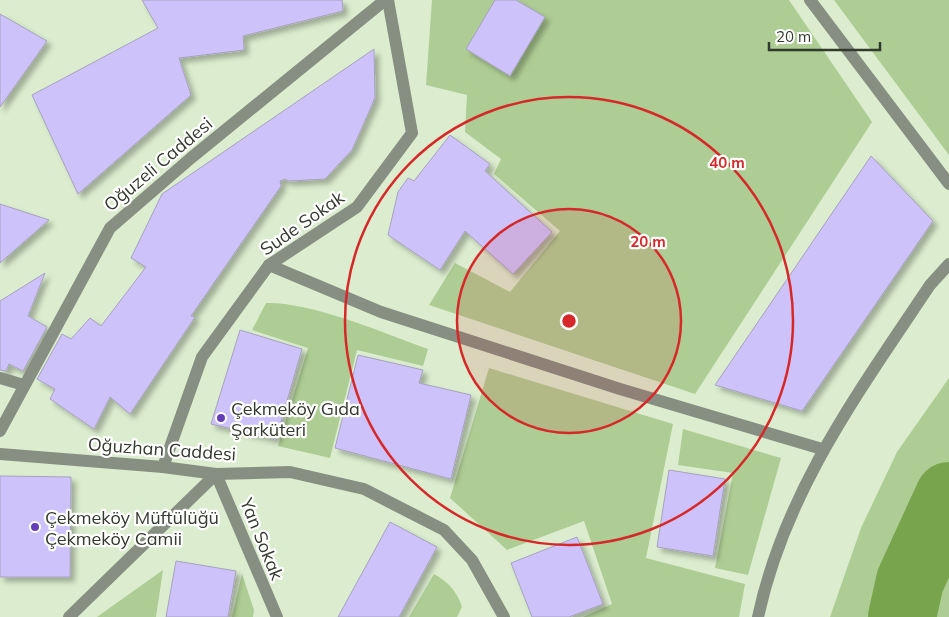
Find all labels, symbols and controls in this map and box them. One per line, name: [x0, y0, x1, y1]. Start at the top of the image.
scale bar: [769, 20, 880, 52]
text: 20 m: [776, 27, 811, 46]
street label: Oğuzeli Caddesi: [99, 112, 217, 216]
text: 40 m: [709, 153, 745, 172]
street label: Sude Sokak: [255, 185, 349, 260]
text: 20 m: [630, 232, 666, 251]
centre of rings: [560, 312, 578, 330]
place label: Çekmeköy Gıda Şarküteri: [231, 397, 360, 441]
marker: Çekmeköy Gıda Şarküteri: [215, 412, 227, 424]
street label: Oğuzhan Caddesi: [87, 432, 237, 466]
street label: Yan Sokak: [235, 494, 289, 584]
place label: Çekmeköy Müftülüğü Çekmeköy Camii: [45, 506, 219, 550]
marker: Çekmeköy Müftülüğü Çekmeköy Camii: [29, 521, 41, 533]

